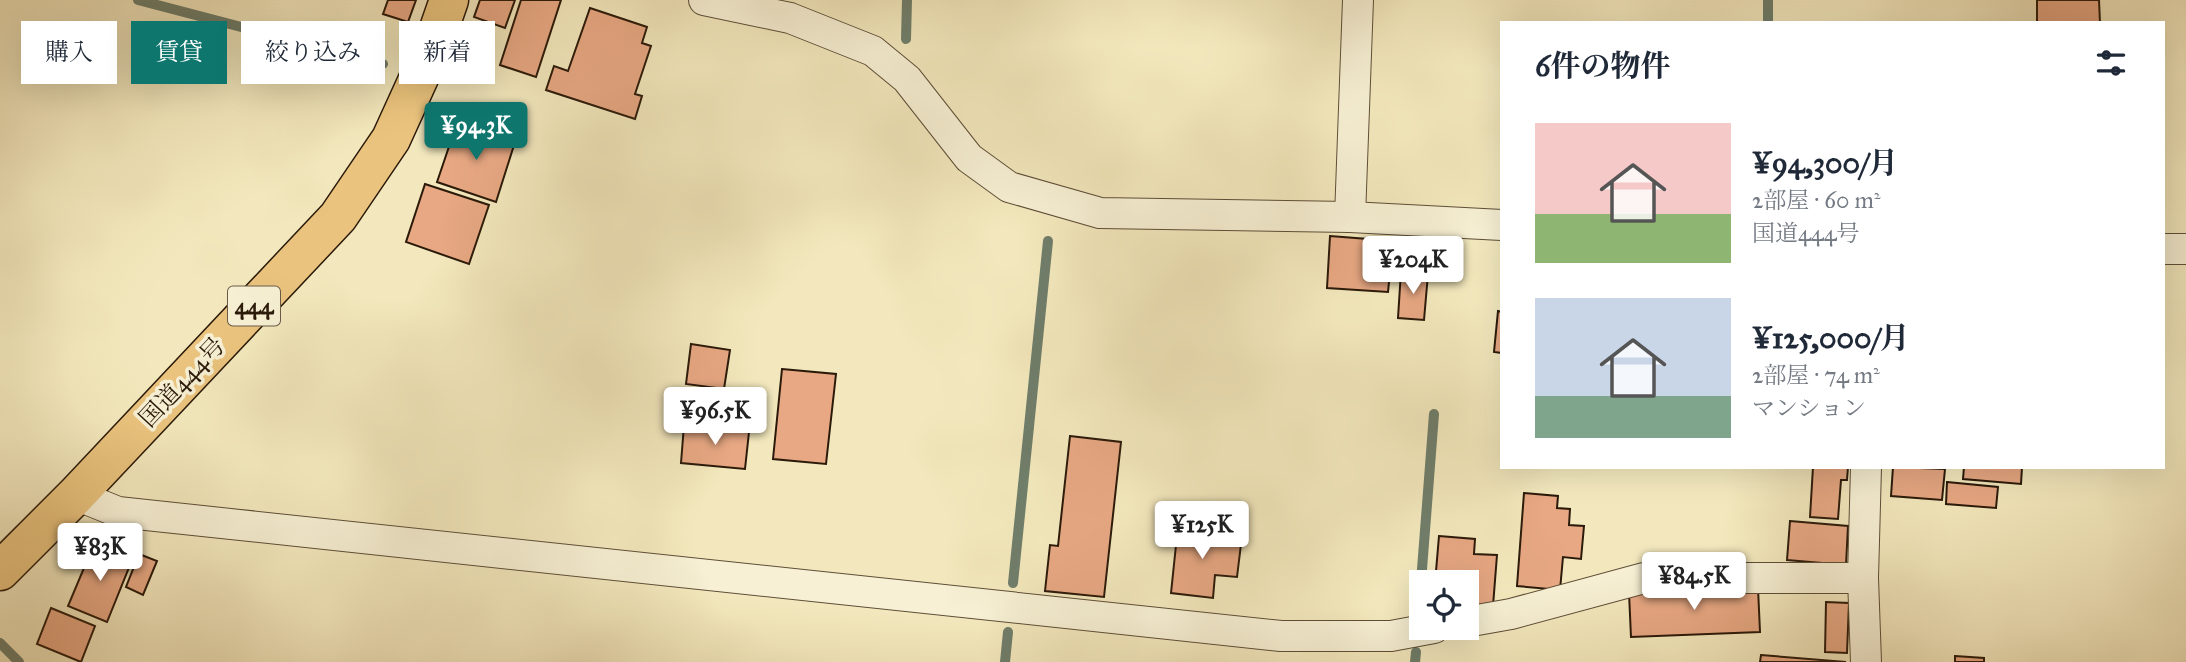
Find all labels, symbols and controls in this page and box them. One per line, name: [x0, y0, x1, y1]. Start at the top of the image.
chip: 購入: [21, 21, 117, 84]
chip: 賃貸: [131, 21, 227, 84]
chip: 絞り込み: [241, 21, 385, 84]
chip: 新着: [399, 21, 495, 84]
icon: filters: [2092, 44, 2130, 82]
text: 6件の物件: [1535, 48, 1670, 84]
pin: ¥94.3K: [419, 102, 533, 162]
text: ¥94.3K: [440, 111, 512, 139]
text: ¥94,300/月: [1752, 145, 1898, 181]
icon: home: [1591, 151, 1675, 235]
text: 2部屋 · 60 m²: [1752, 186, 1880, 214]
text: 国道444号: [1752, 219, 1859, 247]
pin: ¥204K: [1364, 236, 1462, 296]
text: ¥204K: [1379, 245, 1447, 273]
road number: 444: [228, 286, 280, 326]
text: ¥125,000/月: [1752, 320, 1910, 356]
icon: home: [1591, 326, 1675, 410]
street label: 国道444号: [133, 331, 231, 433]
text: 2部屋 · 74 m²: [1752, 361, 1880, 389]
pin: ¥96.5K: [658, 388, 772, 447]
text: マンション: [1752, 394, 1866, 422]
text: ¥96.5K: [680, 396, 750, 424]
pin: ¥125K: [1153, 502, 1251, 561]
text: ¥125K: [1171, 510, 1233, 538]
pin: ¥83K: [59, 524, 141, 583]
text: ¥83K: [74, 532, 126, 560]
pin: ¥84.5K: [1637, 552, 1751, 612]
text: ¥84.5K: [1658, 561, 1730, 589]
map controls: [1409, 570, 1479, 640]
button: locate: [1409, 570, 1479, 640]

